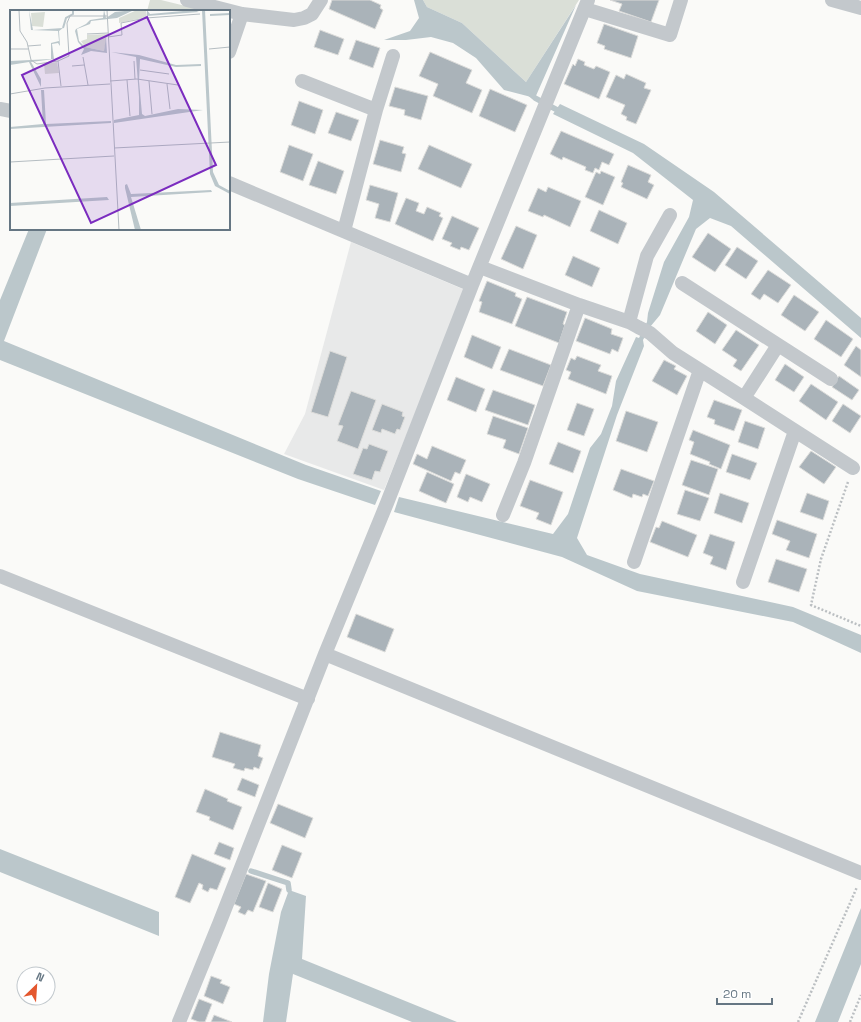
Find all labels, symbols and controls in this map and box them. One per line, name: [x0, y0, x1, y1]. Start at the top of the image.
inset map: [10, 10, 230, 230]
north arrow: [16, 966, 56, 1006]
text: N: [34, 969, 47, 985]
scale bar: [717, 980, 772, 1006]
text: 20 m: [723, 986, 751, 1002]

